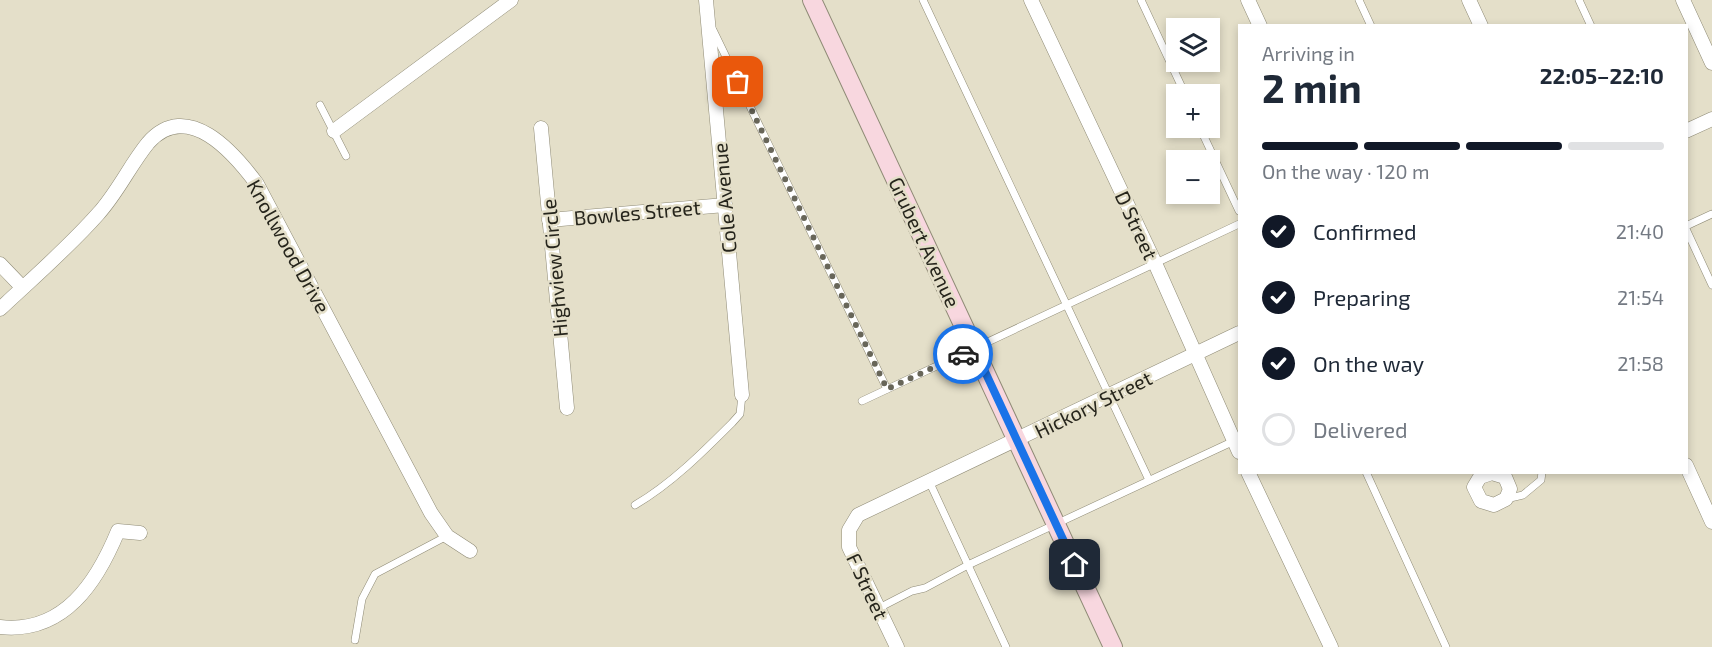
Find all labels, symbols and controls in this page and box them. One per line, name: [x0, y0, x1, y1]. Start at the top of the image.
map controls: [1166, 18, 1220, 204]
button: layers: [1166, 18, 1220, 72]
text: Arriving in: [1262, 41, 1355, 65]
pin: [712, 56, 763, 107]
text: 22:05–22:10: [1540, 62, 1664, 88]
text: 2 min: [1262, 64, 1362, 111]
icon: bag: [721, 65, 754, 98]
button: +: [1166, 84, 1220, 138]
street label: Cole Avenue: [707, 142, 741, 254]
button: −: [1166, 150, 1220, 204]
text: On the way · 120 m: [1262, 159, 1430, 183]
street label: Grubert Avenue: [884, 173, 966, 311]
street label: Knollwood Drive: [242, 175, 336, 317]
street label: D Street: [1111, 187, 1164, 264]
street label: Bowles Street: [573, 194, 702, 229]
street label: Highview Circle: [536, 198, 572, 338]
icon: check: [1262, 215, 1295, 248]
text: Confirmed: [1313, 218, 1417, 244]
text: 21:40: [1616, 219, 1664, 243]
icon: check: [1262, 281, 1295, 314]
text: Preparing: [1313, 284, 1411, 310]
text: 21:54: [1617, 285, 1664, 309]
courier: [933, 324, 993, 384]
icon: car: [947, 338, 980, 371]
icon: check: [1262, 347, 1295, 380]
text: On the way: [1313, 350, 1424, 376]
text: 21:58: [1617, 351, 1664, 375]
street label: Hickory Street: [1030, 365, 1156, 443]
text: Delivered: [1313, 416, 1408, 442]
pin: [1049, 539, 1100, 590]
icon: home: [1058, 548, 1091, 581]
street label: F Street: [842, 549, 894, 623]

